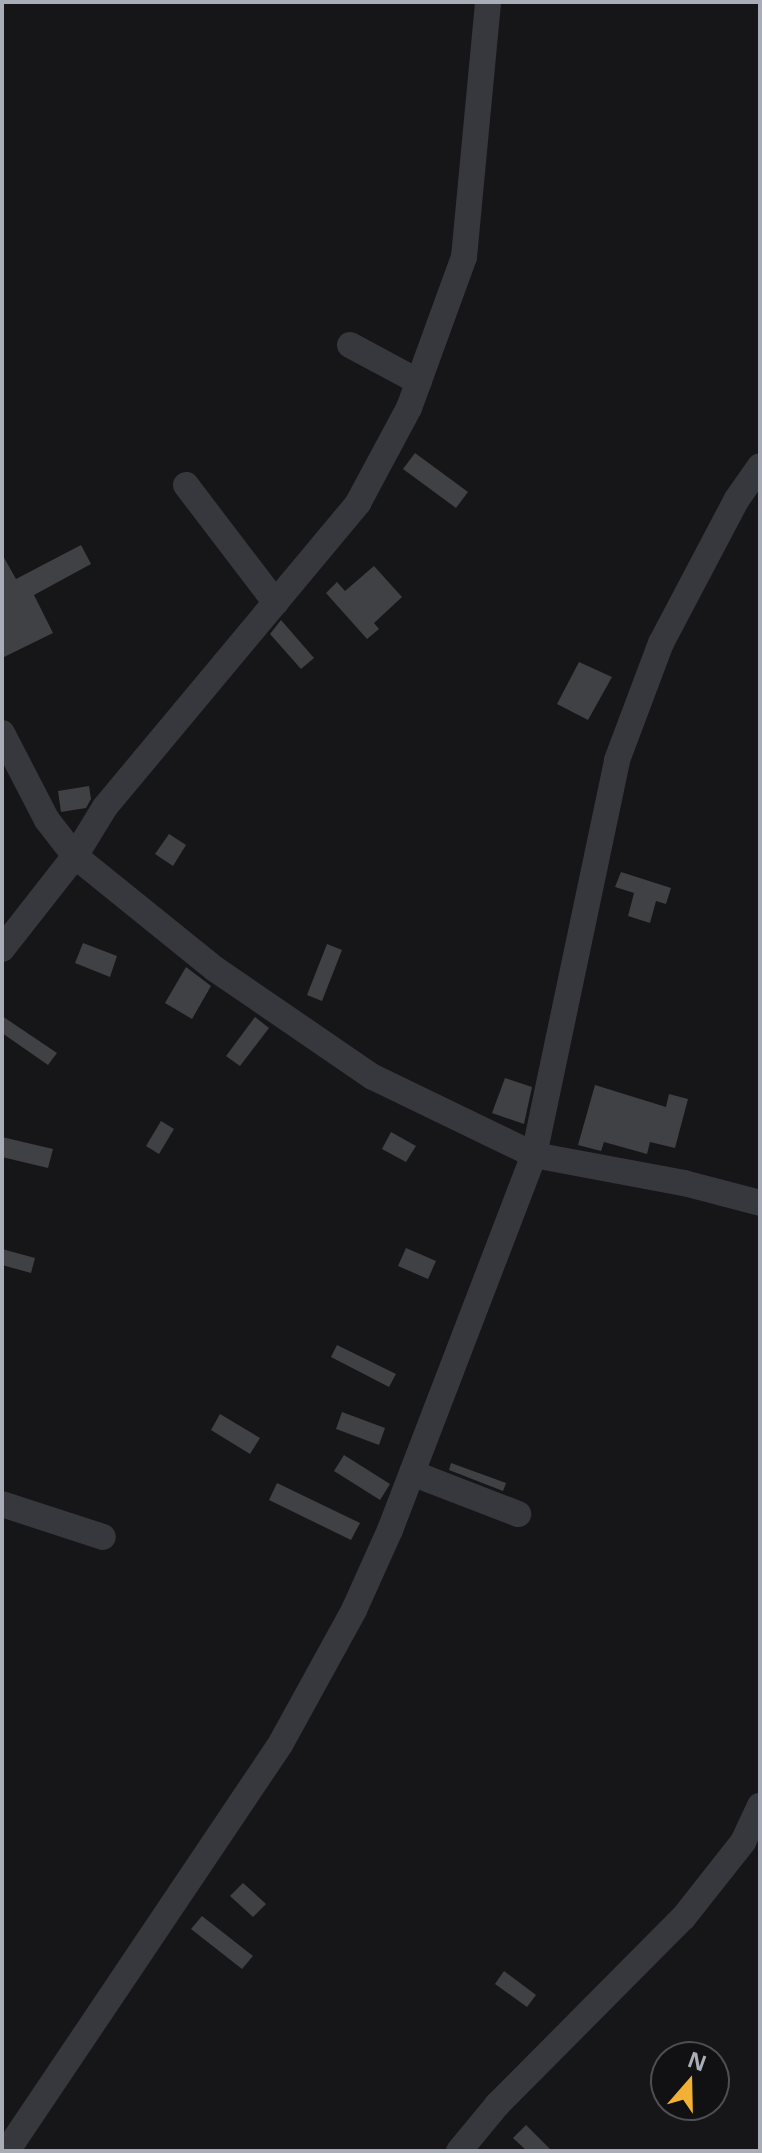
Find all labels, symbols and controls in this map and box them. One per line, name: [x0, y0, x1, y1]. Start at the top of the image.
north arrow: [650, 2041, 730, 2121]
text: N: [684, 2043, 711, 2077]

